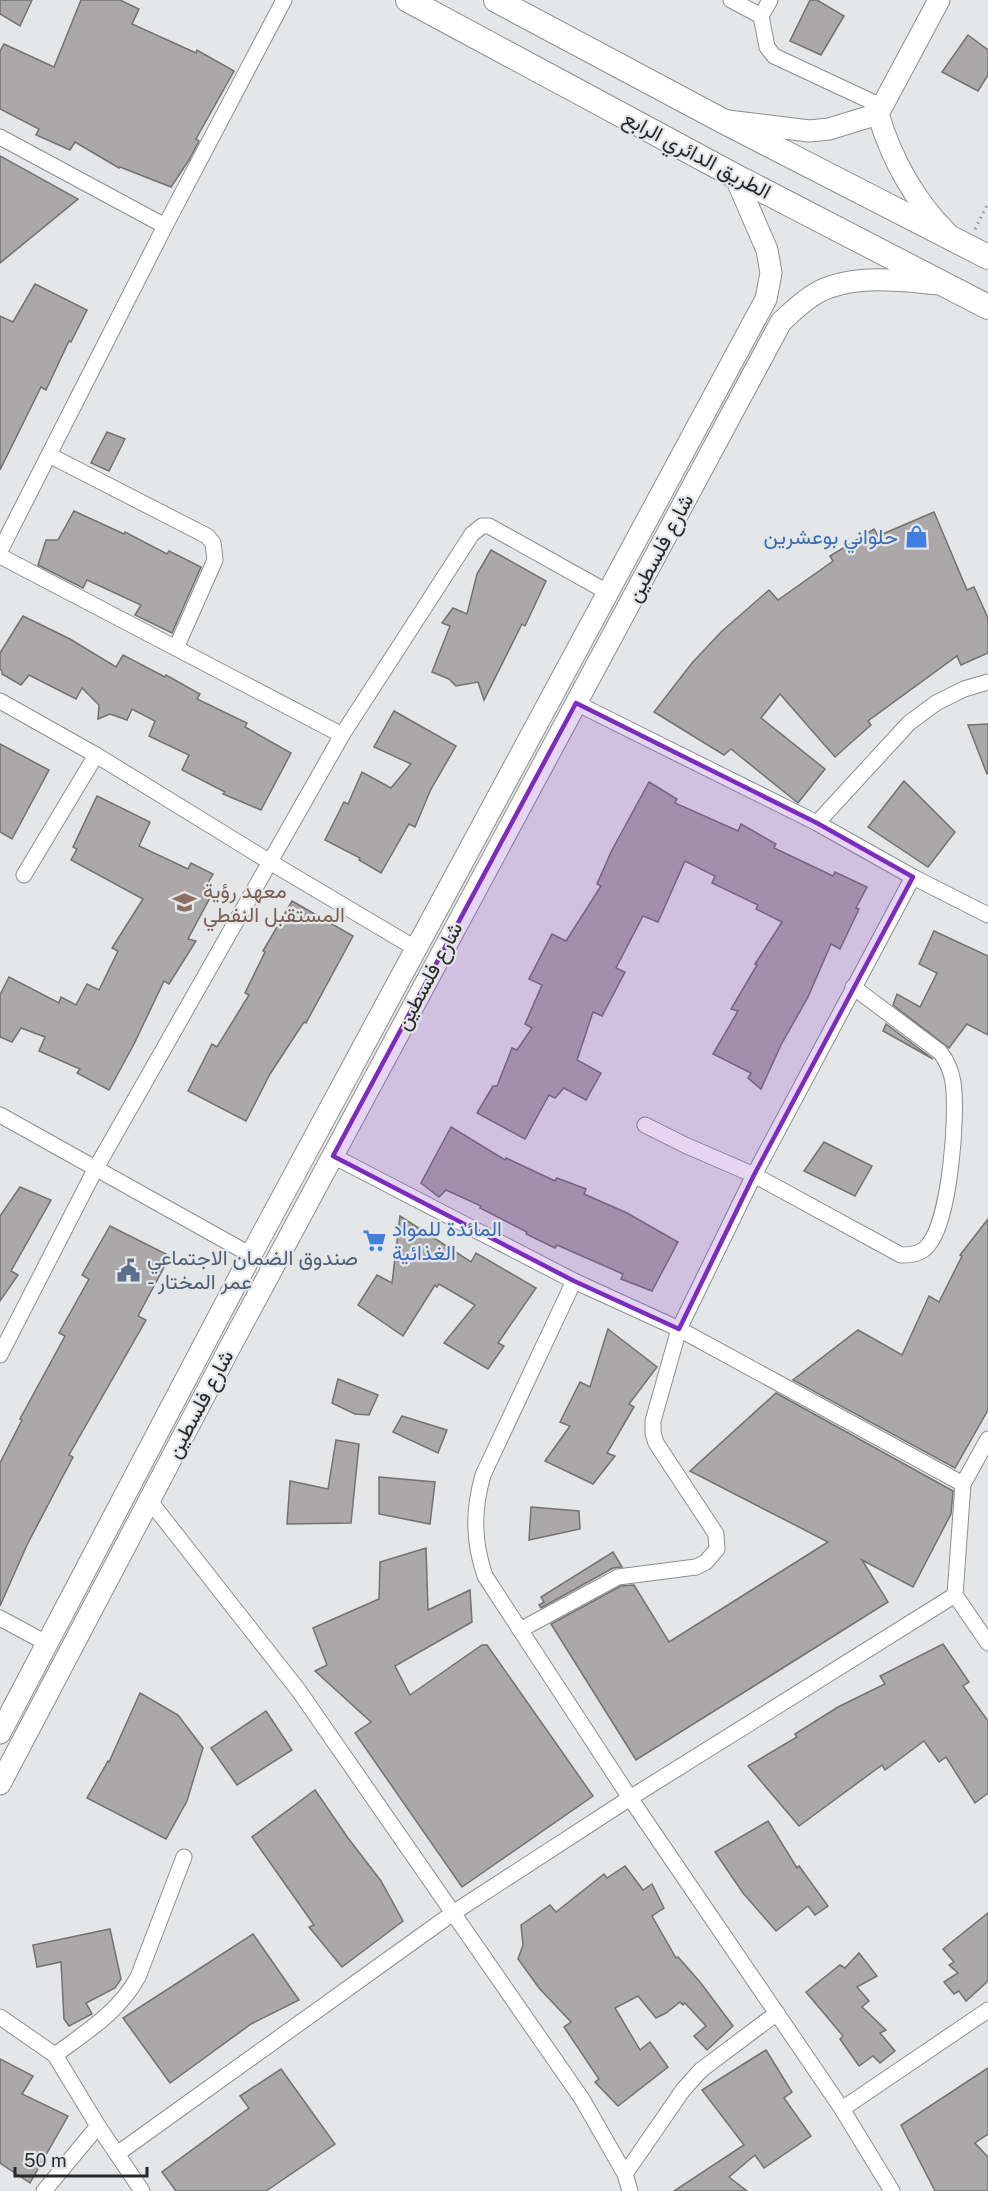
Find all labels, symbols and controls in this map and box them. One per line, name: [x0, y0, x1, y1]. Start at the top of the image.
street label: الطريق الدائري الرابع: [617, 105, 775, 208]
street label: شارع فلسطين: [621, 489, 700, 607]
place label: حلواني بوعشرين: [764, 524, 898, 554]
shop icon: حلواني بوعشرين: [903, 524, 929, 550]
place label: معهد رؤية المستقبل النفطي: [203, 878, 345, 932]
school or university icon: معهد رؤية المستقبل النفطي: [172, 890, 198, 916]
street label: شارع فلسطين: [390, 917, 469, 1035]
place label: المائدة للمواد الغذائية: [392, 1216, 502, 1265]
supermarket icon: المائدة للمواد الغذائية: [361, 1228, 387, 1254]
place label: صندوق الضمان الاجتماعي - عمر المختار: [147, 1245, 358, 1295]
public building icon: صندوق الضمان الاجتماعي - عمر المختار: [116, 1257, 142, 1283]
street label: شارع فلسطين: [161, 1345, 240, 1463]
scale bar: [15, 2140, 147, 2178]
text: 50 m: [24, 2150, 67, 2171]

